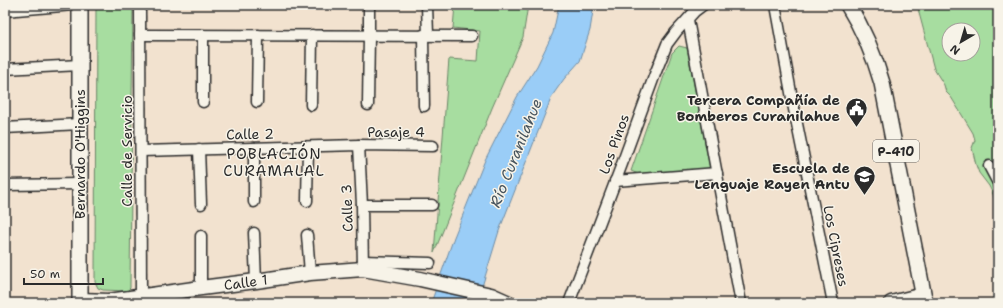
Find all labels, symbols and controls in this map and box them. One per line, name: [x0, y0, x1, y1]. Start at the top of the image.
north arrow: [941, 22, 981, 62]
text: N: [947, 41, 963, 58]
street label: Bernardo O'Higgins: [71, 89, 89, 219]
place label: Tercera Compañía de Bomberos Curanilahue: [677, 91, 840, 125]
street label: Calle de Servicio: [118, 95, 136, 207]
public building icon: Tercera Compañía de Bomberos Curanilahue: [843, 95, 869, 128]
water label: Río Curanilahue: [485, 96, 547, 210]
street label: Los Pinos: [595, 111, 633, 177]
street label: Pasaje 4: [367, 123, 425, 141]
street label: Calle 2: [226, 125, 274, 143]
road number: P-410: [873, 140, 919, 162]
district label: POBLACIÓN CURAMALAL: [223, 143, 325, 181]
place label: Escuela de Lenguaje Rayen Antu: [695, 159, 850, 193]
school or university icon: Escuela de Lenguaje Rayen Antu: [852, 163, 878, 196]
street label: Calle 3: [337, 184, 357, 232]
street label: Los Cipreses: [819, 204, 853, 288]
scale bar: [24, 260, 103, 286]
text: 50 m: [30, 266, 60, 282]
street label: Calle 1: [223, 270, 269, 294]

